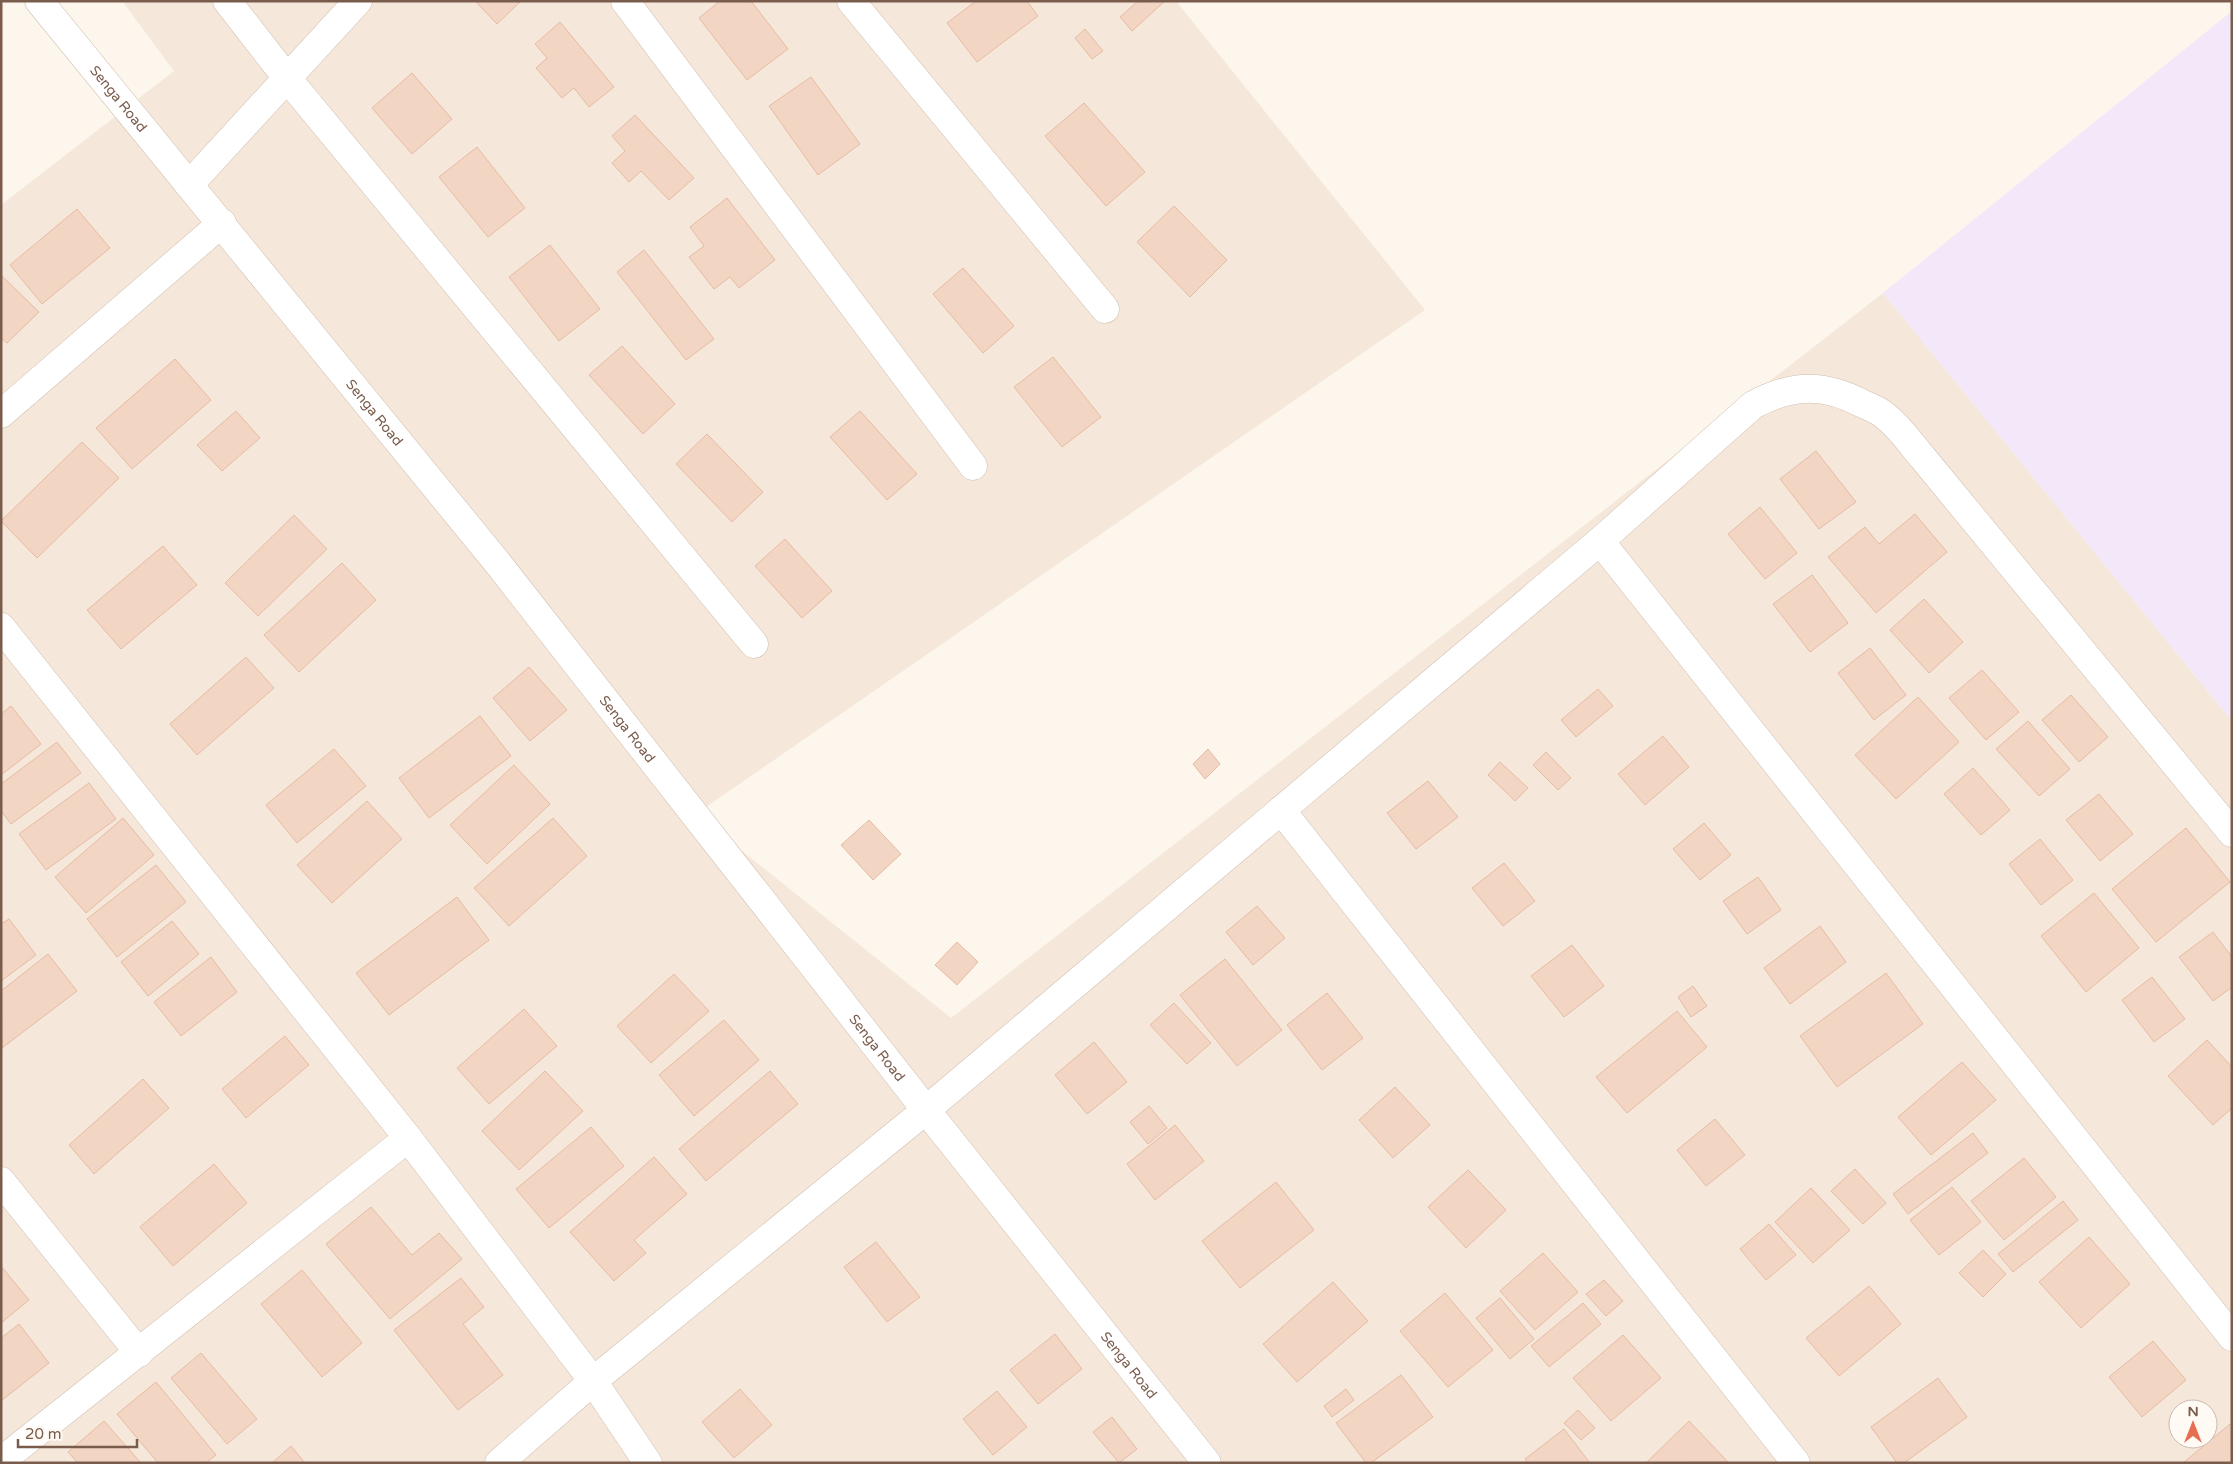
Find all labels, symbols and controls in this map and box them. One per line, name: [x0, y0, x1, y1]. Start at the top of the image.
street label: Senga Road: [86, 62, 150, 136]
street label: Senga Road: [342, 376, 406, 449]
street label: Senga Road: [596, 692, 659, 766]
street label: Senga Road: [845, 1011, 908, 1085]
street label: Senga Road: [1097, 1328, 1160, 1402]
north arrow: [2168, 1399, 2218, 1449]
text: N: [2187, 1403, 2199, 1420]
scale bar: [18, 1416, 136, 1448]
text: 20 m: [25, 1425, 62, 1443]

